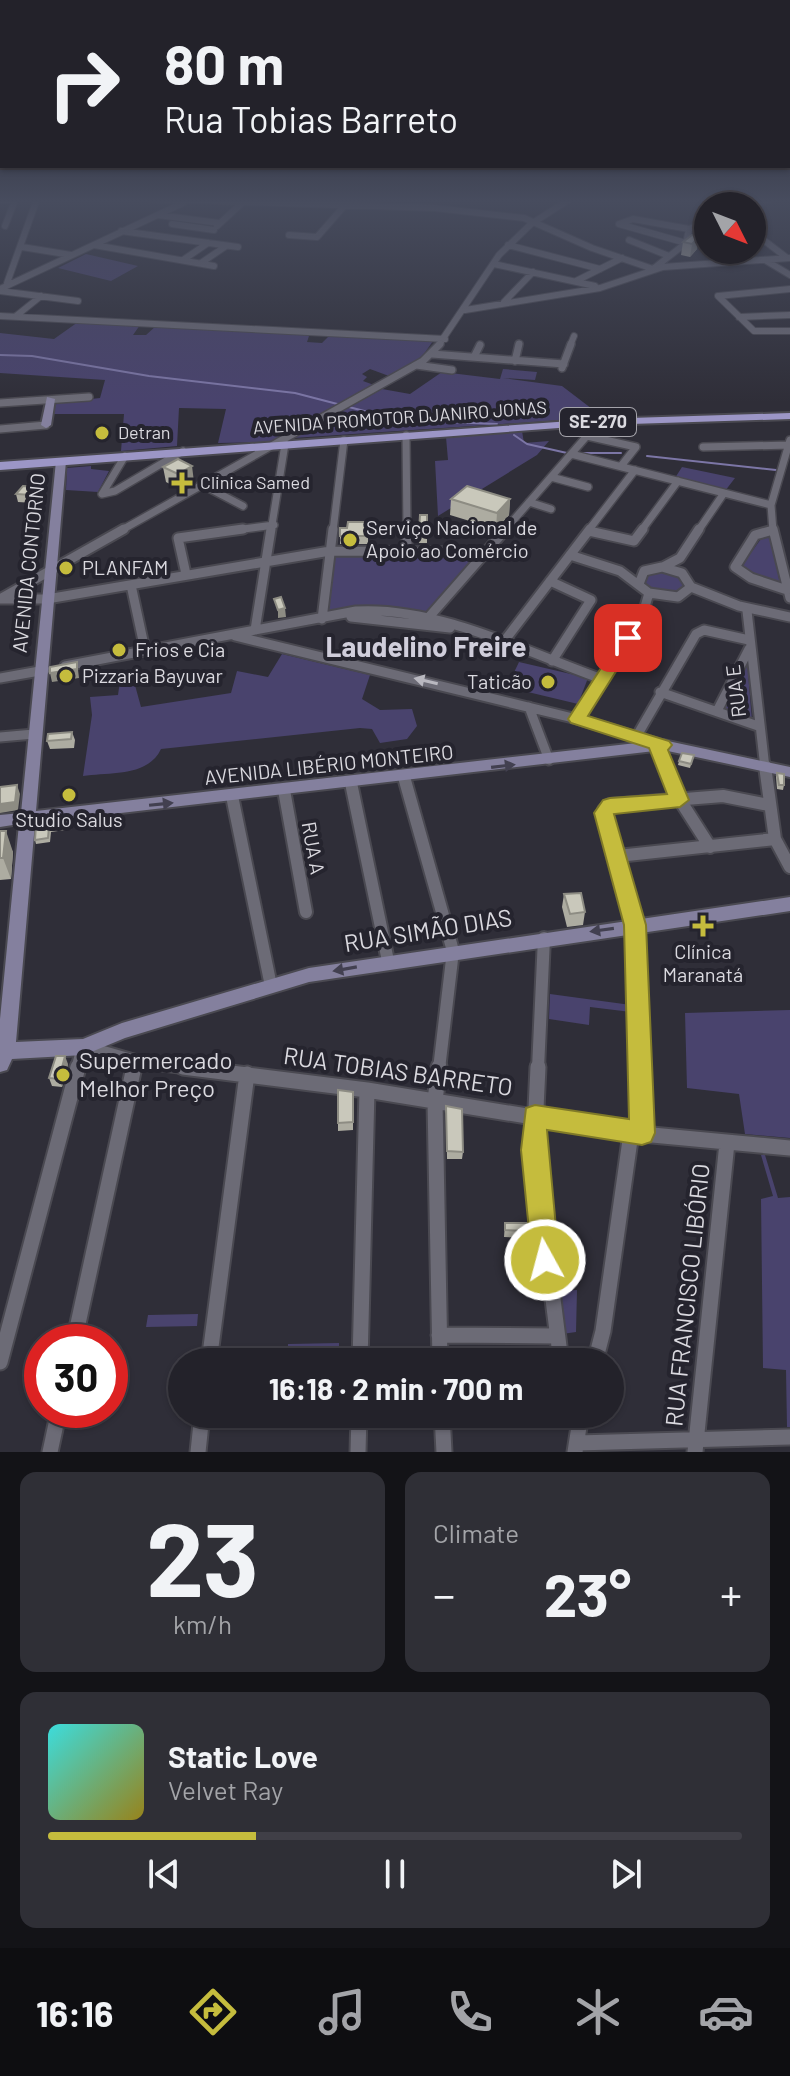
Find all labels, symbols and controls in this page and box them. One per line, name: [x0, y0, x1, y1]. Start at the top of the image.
text: 80 m: [164, 29, 284, 96]
icon: right: [32, 32, 136, 136]
text: Rua Tobias Barreto: [164, 97, 458, 140]
north arrow: [694, 192, 766, 264]
map controls: [694, 192, 766, 264]
street label: AVENIDA PROMOTOR DJANIRO JONAS: [252, 396, 548, 438]
road number: SE-270: [560, 408, 636, 436]
place label: Detran: [118, 421, 171, 443]
marker: Detran: [93, 424, 111, 442]
place label: Clinica Samed: [200, 471, 310, 493]
street label: AVENIDA CONTORNO: [7, 472, 49, 654]
marker: Clinica Samed: [171, 472, 193, 494]
place label: Serviço Nacional de Apoio ao Comércio: [366, 515, 537, 562]
marker: Serviço Nacional de Apoio ao Comércio: [341, 531, 359, 549]
place label: PLANFAM: [82, 555, 168, 579]
marker: PLANFAM: [57, 559, 75, 577]
pin: [594, 604, 662, 672]
icon: arrive: [606, 616, 650, 660]
district label: Laudelino Freire: [326, 629, 526, 663]
place label: Frios e Cia: [135, 637, 225, 661]
marker: Frios e Cia: [110, 641, 128, 659]
place label: Pizzaria Bayuvar: [82, 663, 223, 687]
street label: RUA E: [720, 663, 750, 719]
marker: Pizzaria Bayuvar: [57, 667, 75, 685]
place label: Taticão: [467, 669, 532, 693]
marker: Taticão: [539, 673, 557, 691]
one-way arrow: [413, 674, 438, 687]
street label: AVENIDA LIBÉRIO MONTEIRO: [203, 739, 455, 789]
one-way arrow: [491, 759, 516, 772]
marker: Studio Salus: [60, 786, 78, 804]
one-way arrow: [149, 797, 174, 810]
place label: Studio Salus: [15, 807, 123, 831]
street label: RUA A: [298, 819, 330, 876]
street label: RUA SIMÃO DIAS: [342, 902, 514, 957]
marker: Clínica Maranatá: [692, 915, 714, 937]
one-way arrow: [589, 923, 614, 936]
place label: Clínica Maranatá: [663, 939, 743, 986]
one-way arrow: [332, 963, 357, 975]
street label: RUA TOBIAS BARRETO: [282, 1040, 515, 1101]
place label: Supermercado Melhor Preço: [79, 1045, 233, 1102]
marker: Supermercado Melhor Preço: [54, 1066, 72, 1084]
street label: RUA FRANCISCO LIBÓRIO: [658, 1162, 715, 1428]
position arrow: [503, 1218, 587, 1302]
speed limit sign: 30: [24, 1324, 128, 1428]
text: 16:18 · 2 min · 700 m: [269, 1370, 523, 1406]
text: 23: [146, 1493, 259, 1618]
text: Climate: [433, 1517, 519, 1548]
text: 23°: [544, 1557, 631, 1629]
text: −: [433, 1567, 455, 1620]
text: +: [720, 1567, 742, 1620]
text: km/h: [173, 1608, 232, 1639]
text: Static Love: [168, 1738, 318, 1774]
text: Velvet Ray: [168, 1774, 283, 1805]
icon: previous: [142, 1852, 186, 1896]
icon: pause: [373, 1852, 417, 1896]
icon: next: [604, 1852, 648, 1896]
icon: directions: [185, 1984, 241, 2040]
icon: music: [314, 1984, 370, 2040]
icon: phone: [442, 1984, 498, 2040]
icon: climate: [570, 1984, 626, 2040]
icon: car: [698, 1984, 754, 2040]
text: 16:16: [36, 1991, 113, 2034]

